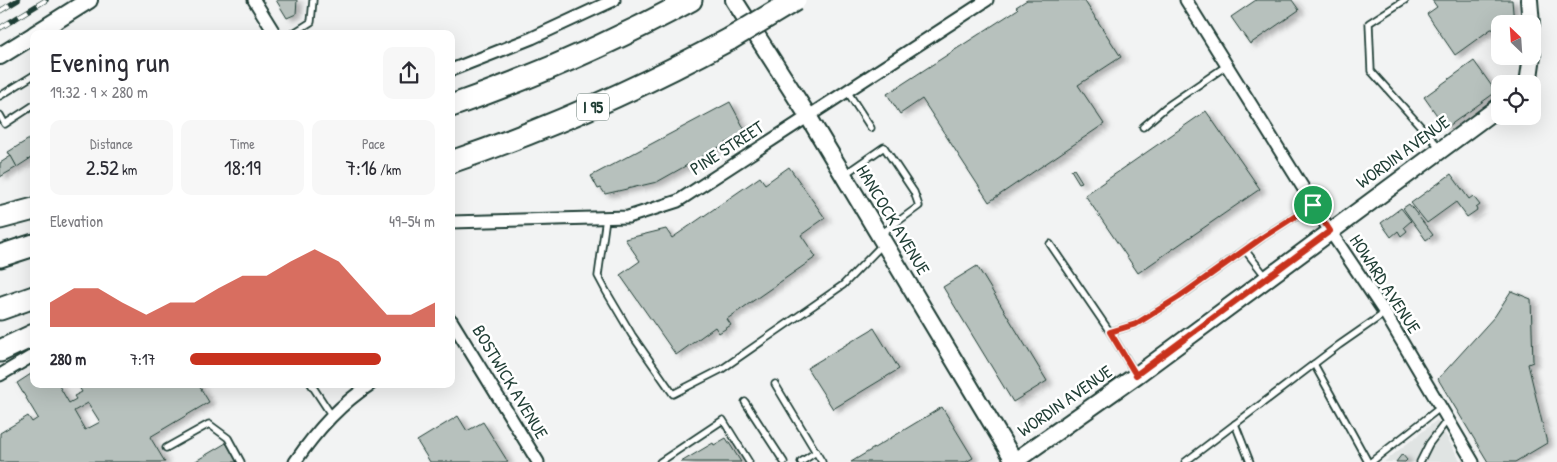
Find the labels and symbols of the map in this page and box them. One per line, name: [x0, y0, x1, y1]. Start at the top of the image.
north arrow: [1491, 15, 1541, 65]
road number: I 95: [577, 94, 609, 120]
street label: WORDIN AVENUE: [1351, 109, 1455, 194]
street label: PINE STREET: [685, 114, 769, 181]
street label: HANCOCK AVENUE: [851, 160, 936, 280]
pin: [1292, 184, 1334, 226]
street label: HOWARD AVENUE: [1344, 229, 1427, 338]
street label: BOSTWICK AVENUE: [467, 320, 554, 443]
street label: WORDIN AVENUE: [1012, 359, 1117, 442]

